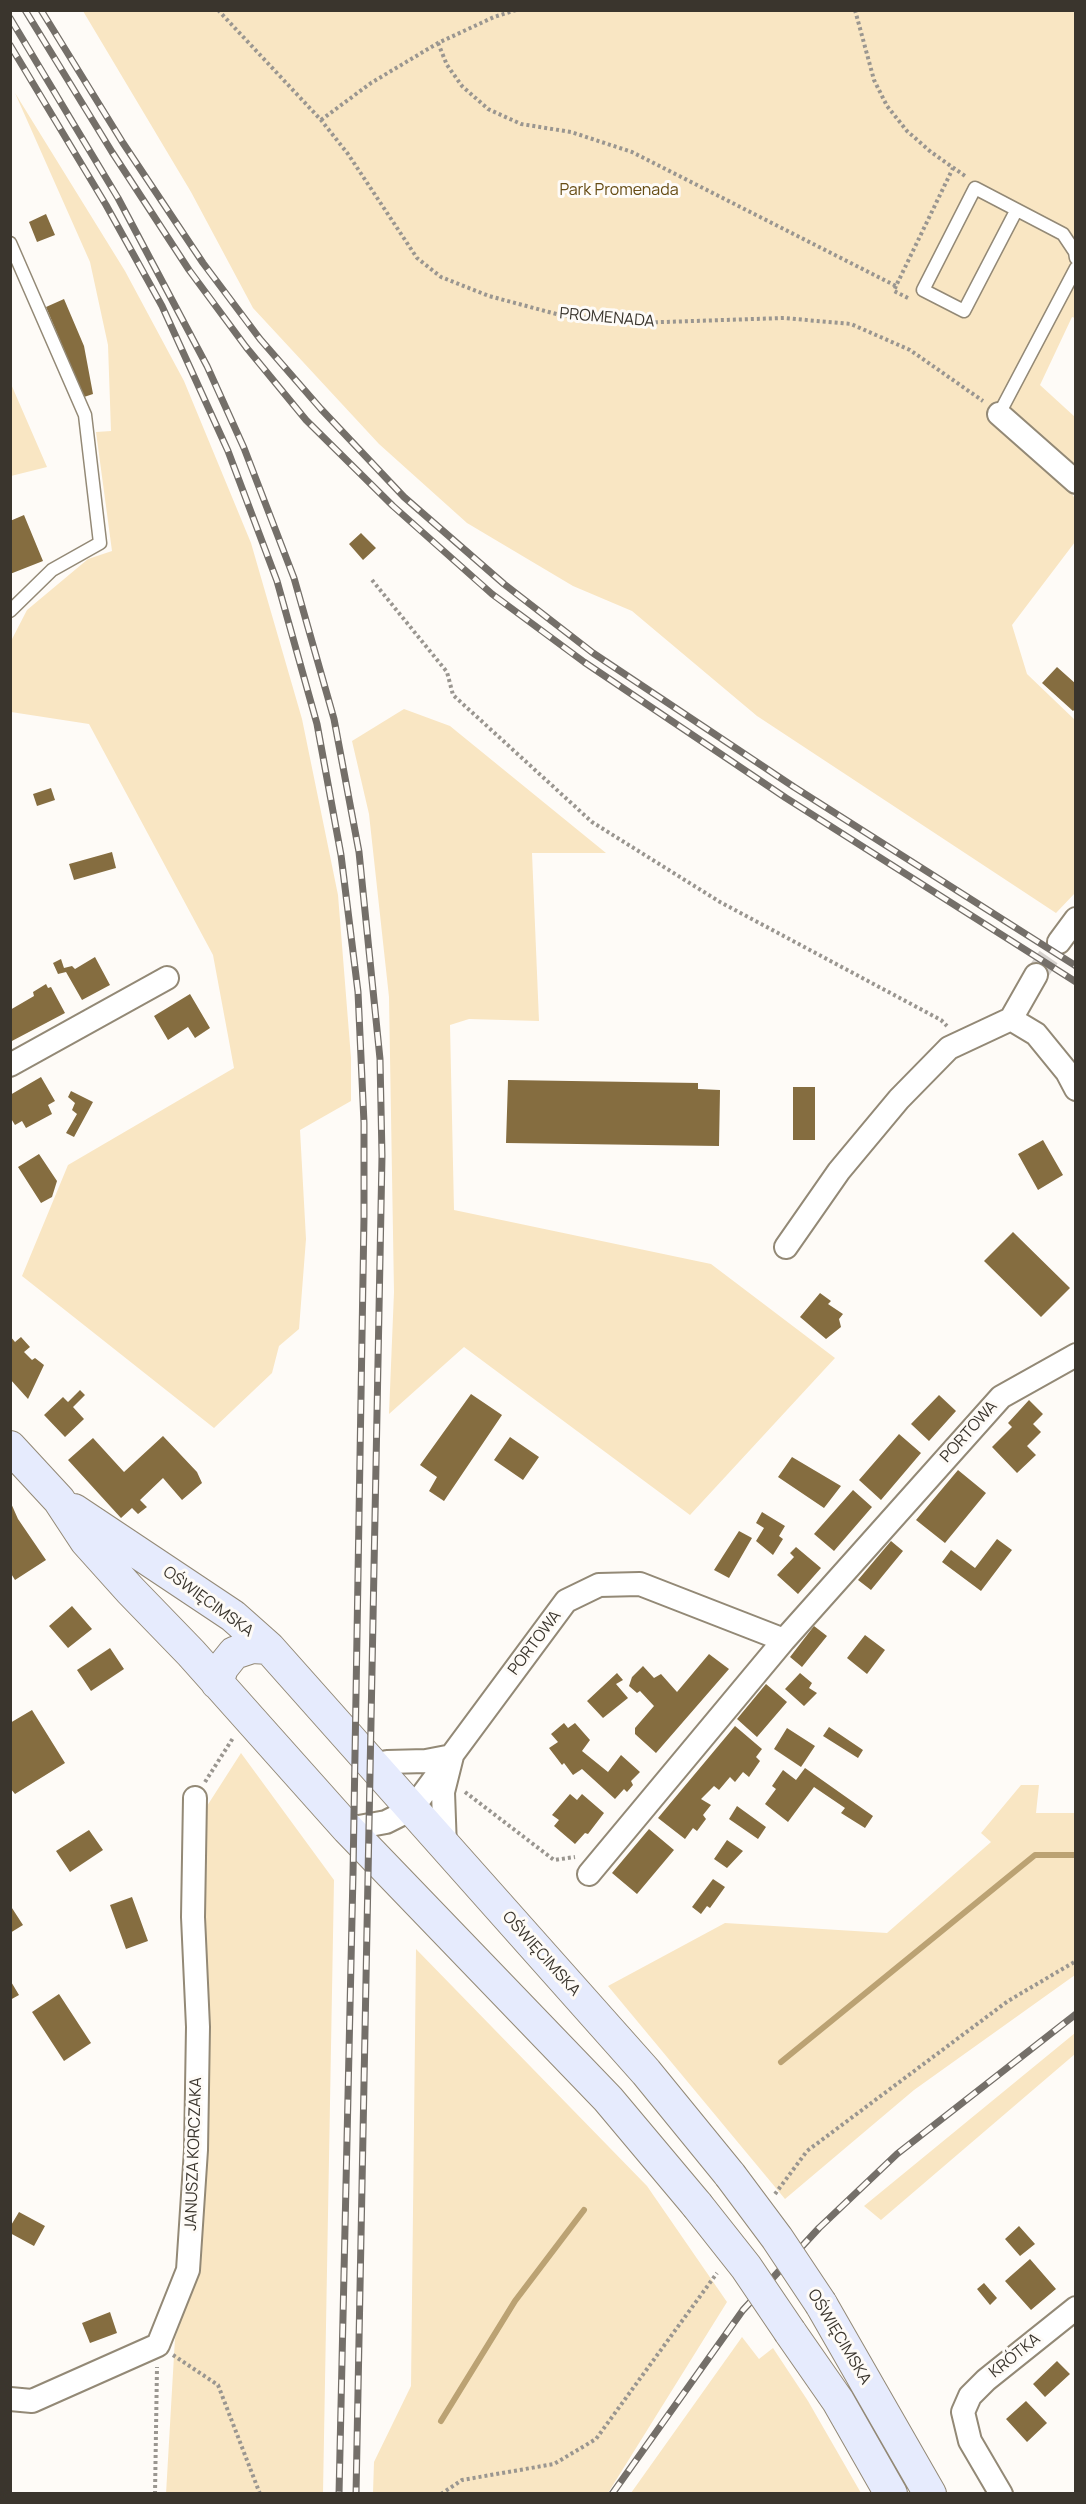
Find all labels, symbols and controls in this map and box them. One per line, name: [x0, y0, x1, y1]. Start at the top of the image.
park label: Park Promenada: [559, 181, 679, 201]
street label: PROMENADA: [559, 304, 655, 332]
street label: PORTOWA: [936, 1397, 1002, 1467]
street label: OŚWIĘCIMSKA: [159, 1563, 257, 1641]
street label: PORTOWA: [504, 1607, 566, 1679]
street label: OŚWIĘCIMSKA: [498, 1908, 584, 2000]
street label: JANUSZA KORCZAKA: [182, 2077, 206, 2231]
street label: OŚWIĘCIMSKA: [803, 2286, 875, 2388]
street label: KRÓTKA: [986, 2330, 1044, 2382]

